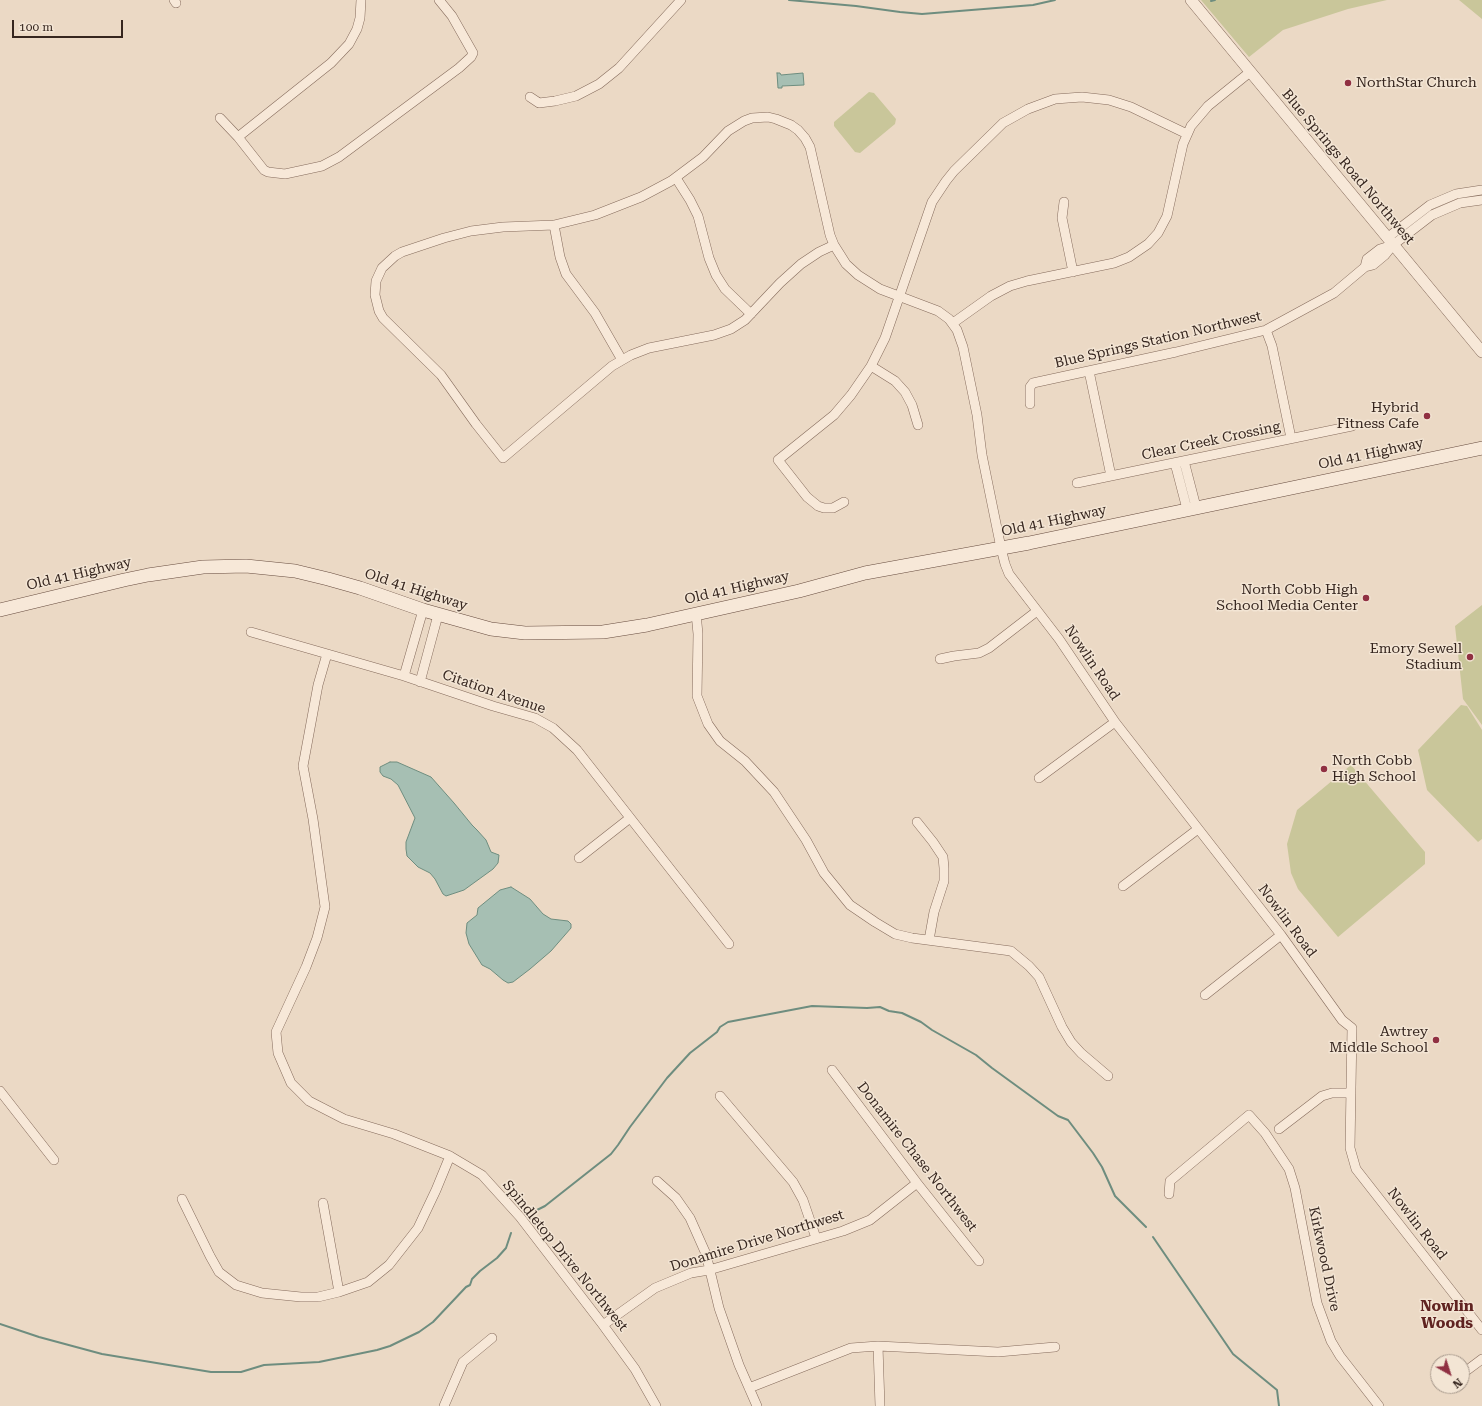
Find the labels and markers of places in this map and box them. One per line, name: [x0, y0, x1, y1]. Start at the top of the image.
place label: NorthStar Church: [1356, 75, 1477, 91]
marker: NorthStar Church: [1343, 78, 1353, 88]
place label: Hybrid Fitness Cafe: [1337, 400, 1419, 432]
marker: Hybrid Fitness Cafe: [1422, 411, 1432, 421]
place label: North Cobb High School Media Center: [1216, 582, 1358, 614]
marker: North Cobb High School Media Center: [1361, 593, 1371, 603]
place label: Emory Sewell Stadium: [1370, 641, 1462, 674]
marker: Emory Sewell Stadium: [1465, 652, 1475, 662]
place label: North Cobb High School: [1332, 753, 1416, 786]
marker: North Cobb High School: [1319, 764, 1329, 774]
place label: Awtrey Middle School: [1329, 1024, 1428, 1056]
marker: Awtrey Middle School: [1431, 1035, 1441, 1045]

